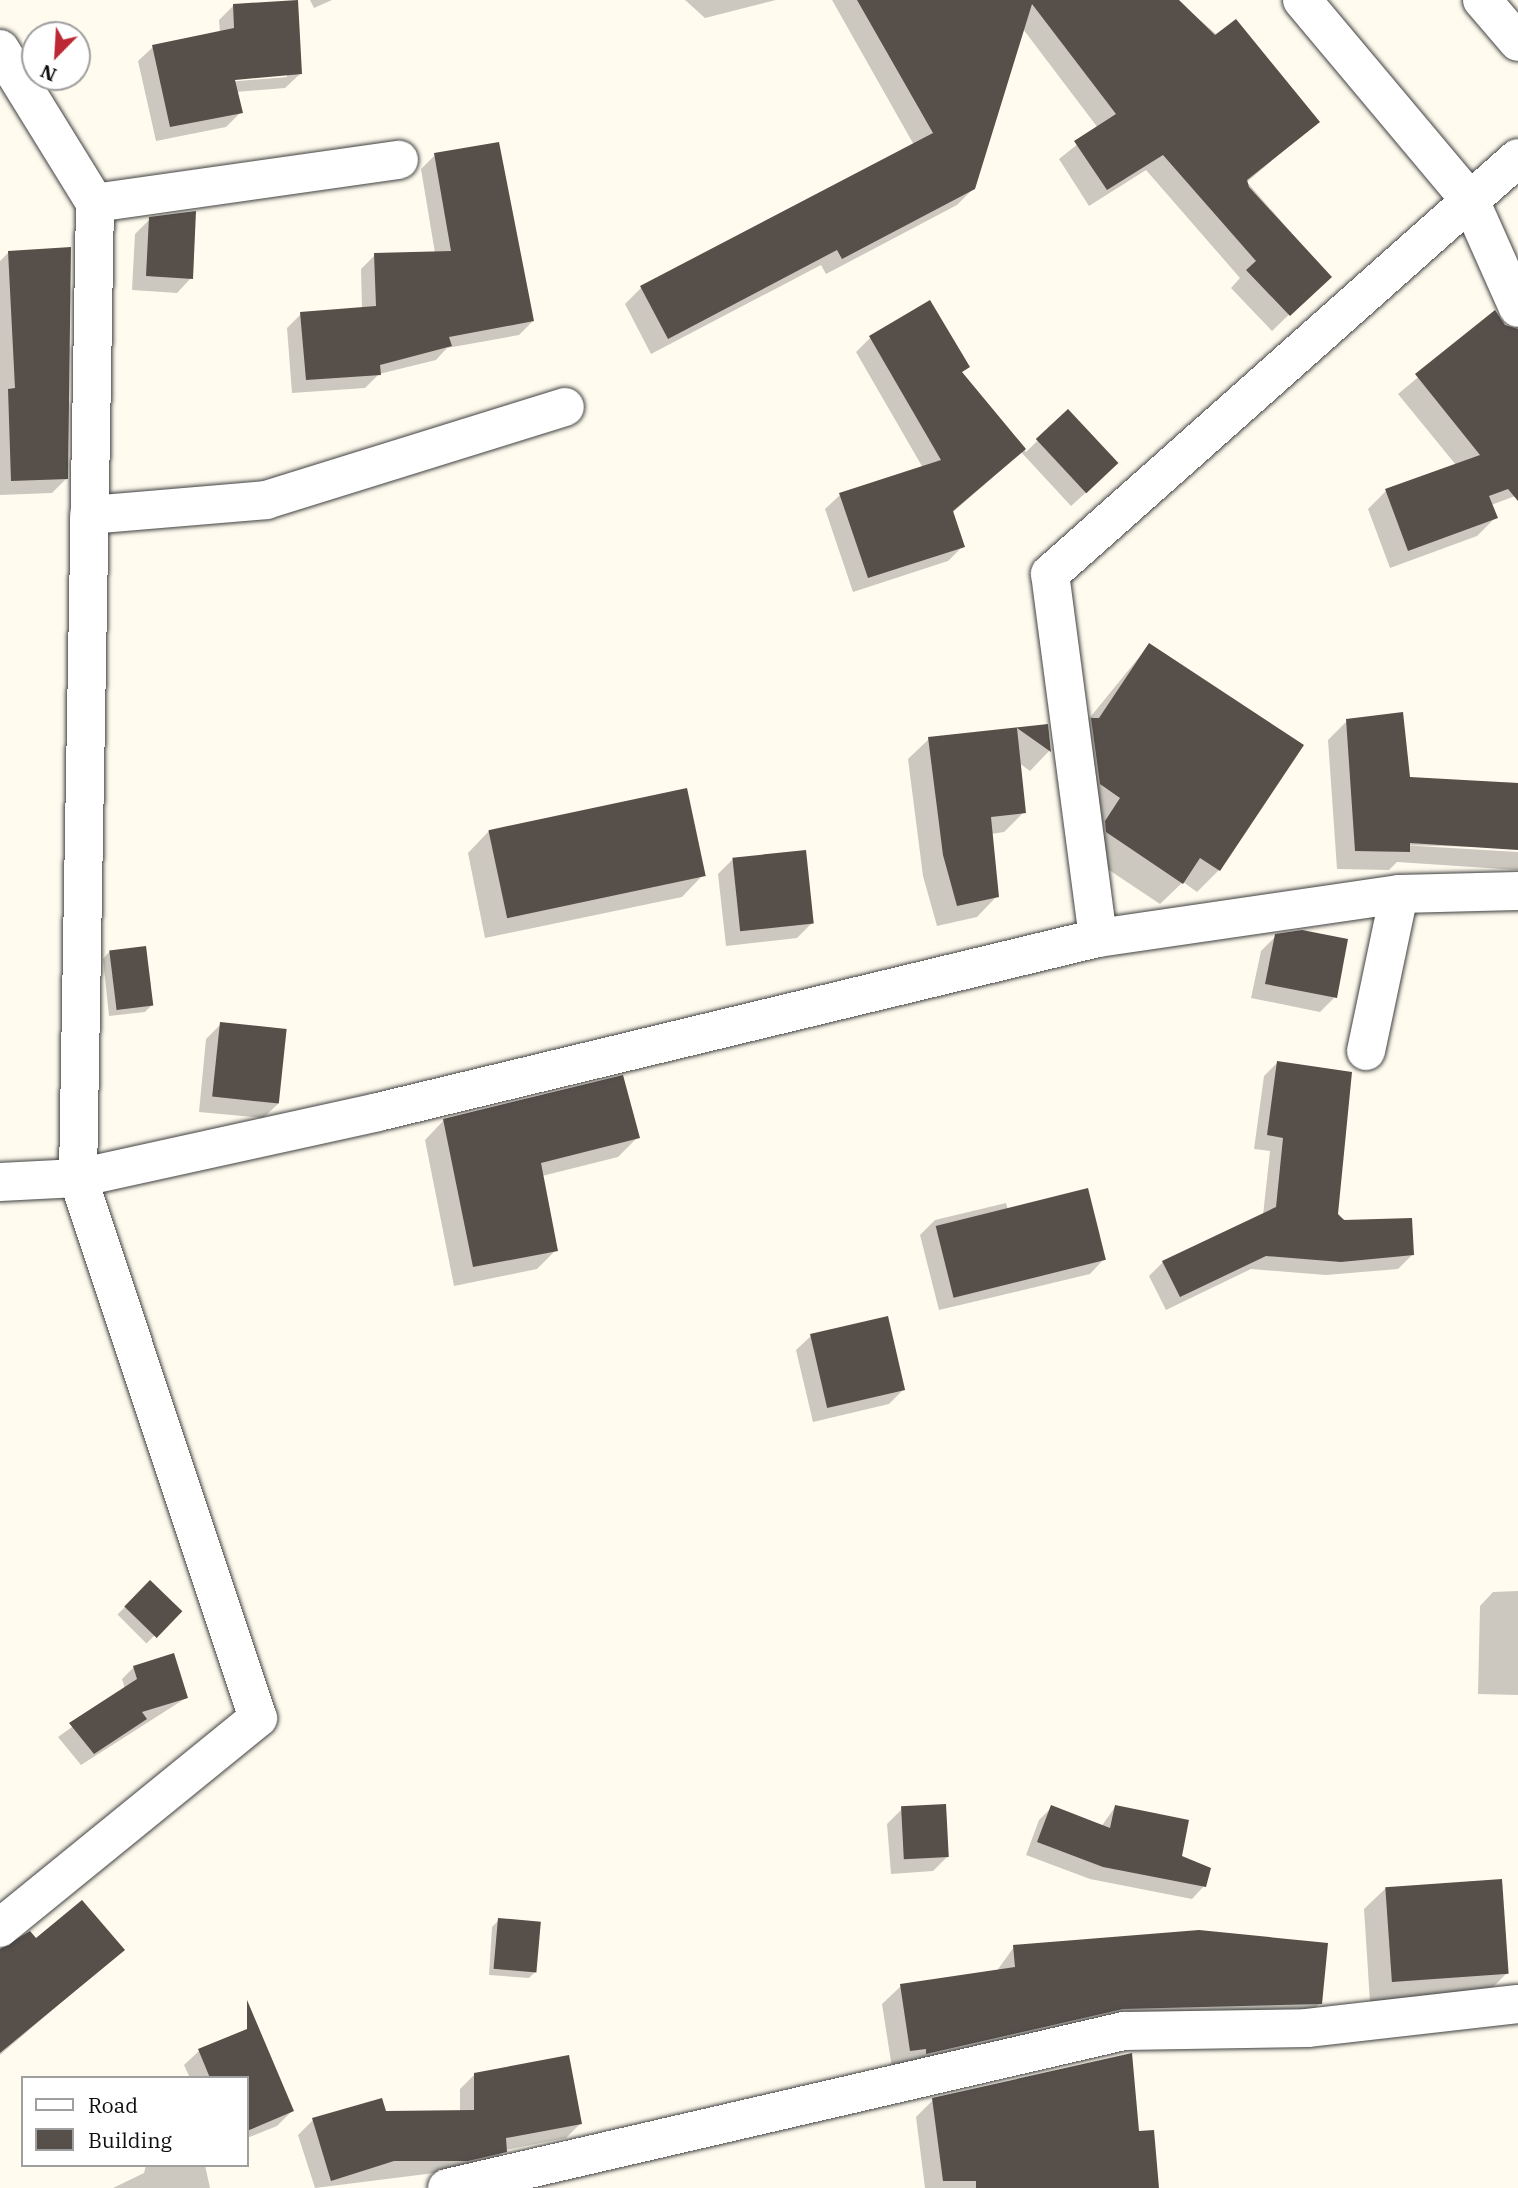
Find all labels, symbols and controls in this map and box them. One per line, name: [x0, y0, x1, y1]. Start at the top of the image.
north arrow: [21, 21, 91, 91]
text: N: [37, 59, 60, 87]
legend: [21, 2076, 248, 2167]
text: Road: [88, 2091, 138, 2119]
text: Building: [88, 2126, 172, 2154]

